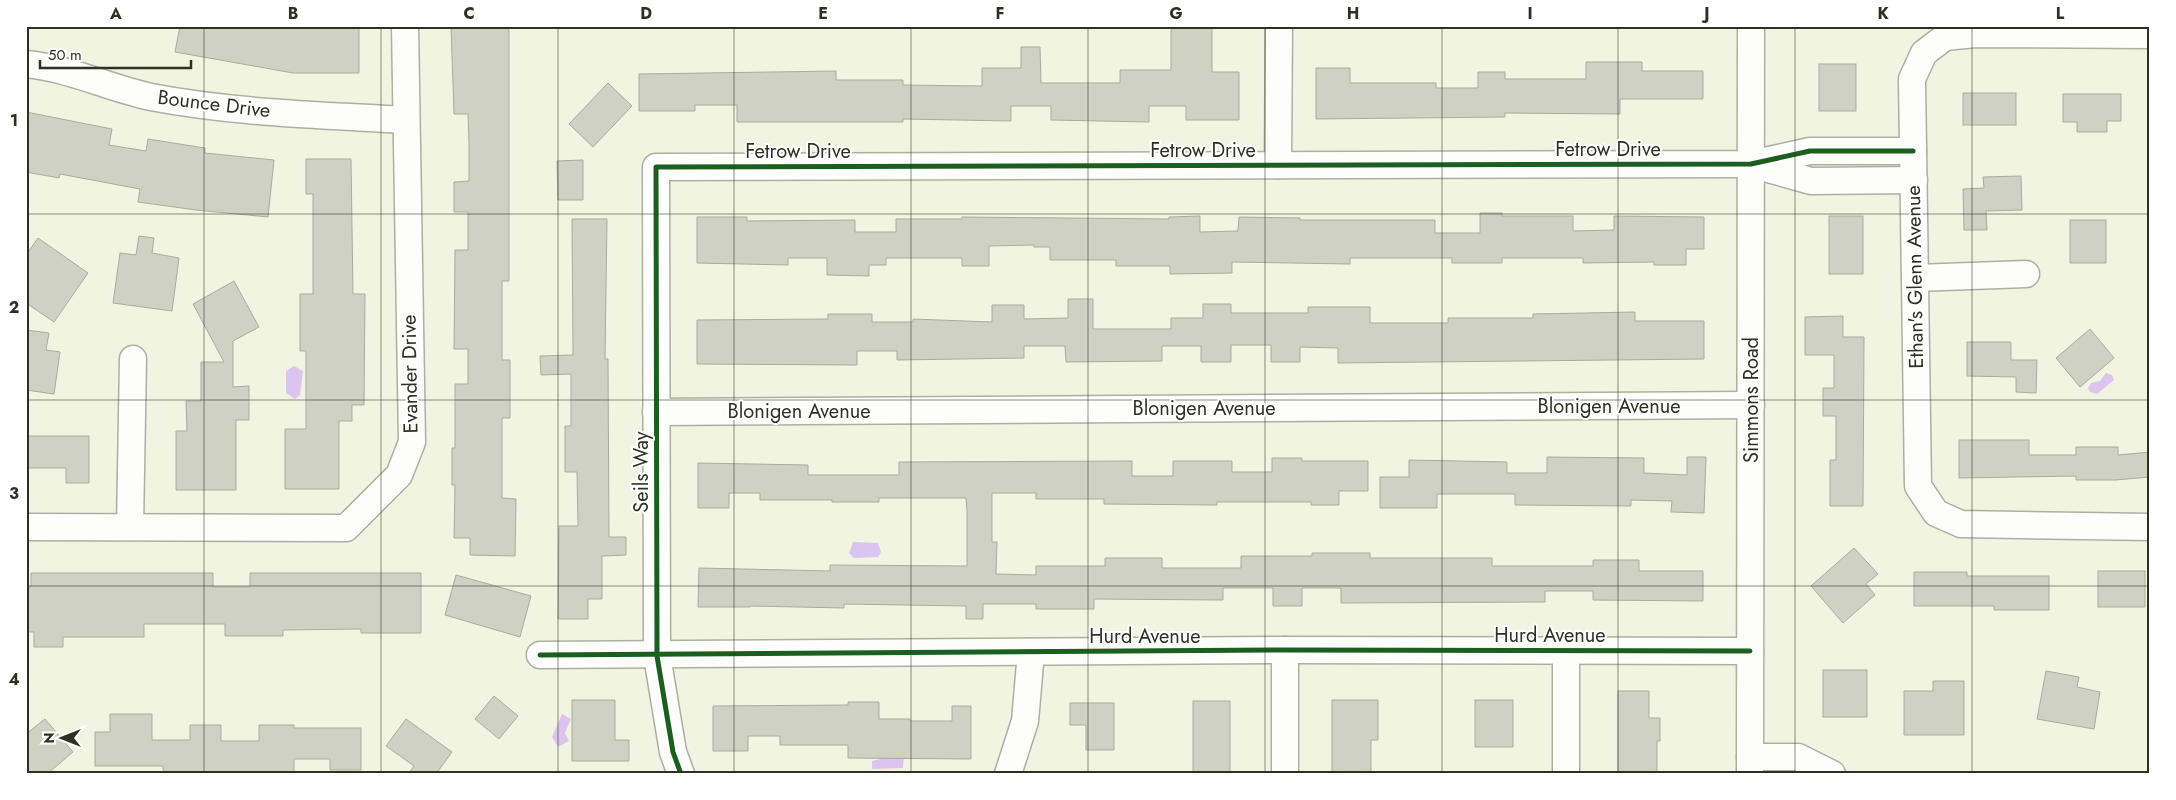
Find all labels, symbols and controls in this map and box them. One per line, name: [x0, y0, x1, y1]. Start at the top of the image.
text: A: [109, 2, 122, 25]
text: B: [288, 2, 298, 25]
text: C: [463, 2, 475, 25]
text: D: [640, 2, 652, 25]
text: E: [818, 2, 828, 25]
text: F: [996, 2, 1004, 25]
text: G: [1169, 2, 1183, 25]
text: H: [1347, 2, 1359, 25]
text: I: [1527, 2, 1533, 25]
text: J: [1701, 2, 1710, 25]
text: K: [1877, 2, 1889, 25]
text: L: [2056, 2, 2065, 25]
scale bar: [40, 38, 191, 70]
text: 50 m: [48, 44, 82, 66]
street label: Bounce Drive: [156, 83, 272, 125]
text: 1: [10, 109, 18, 132]
street label: Fetrow Drive: [1555, 135, 1661, 164]
street label: Fetrow Drive: [1150, 136, 1256, 165]
street label: Fetrow Drive: [745, 137, 851, 166]
street label: Ethan's Glenn Avenue: [1899, 185, 1931, 369]
text: 2: [9, 296, 19, 319]
street label: Evander Drive: [394, 314, 426, 434]
street label: Simmons Road: [1737, 337, 1766, 463]
street label: Blonigen Avenue: [1538, 392, 1680, 421]
street label: Blonigen Avenue: [1133, 394, 1275, 423]
street label: Blonigen Avenue: [728, 397, 870, 426]
street label: Seils Way: [627, 431, 656, 513]
text: 3: [9, 482, 19, 505]
street label: Hurd Avenue: [1494, 621, 1606, 650]
street label: Hurd Avenue: [1089, 622, 1201, 651]
text: 4: [8, 668, 20, 691]
north arrow: [38, 712, 88, 762]
text: N: [39, 732, 59, 744]

